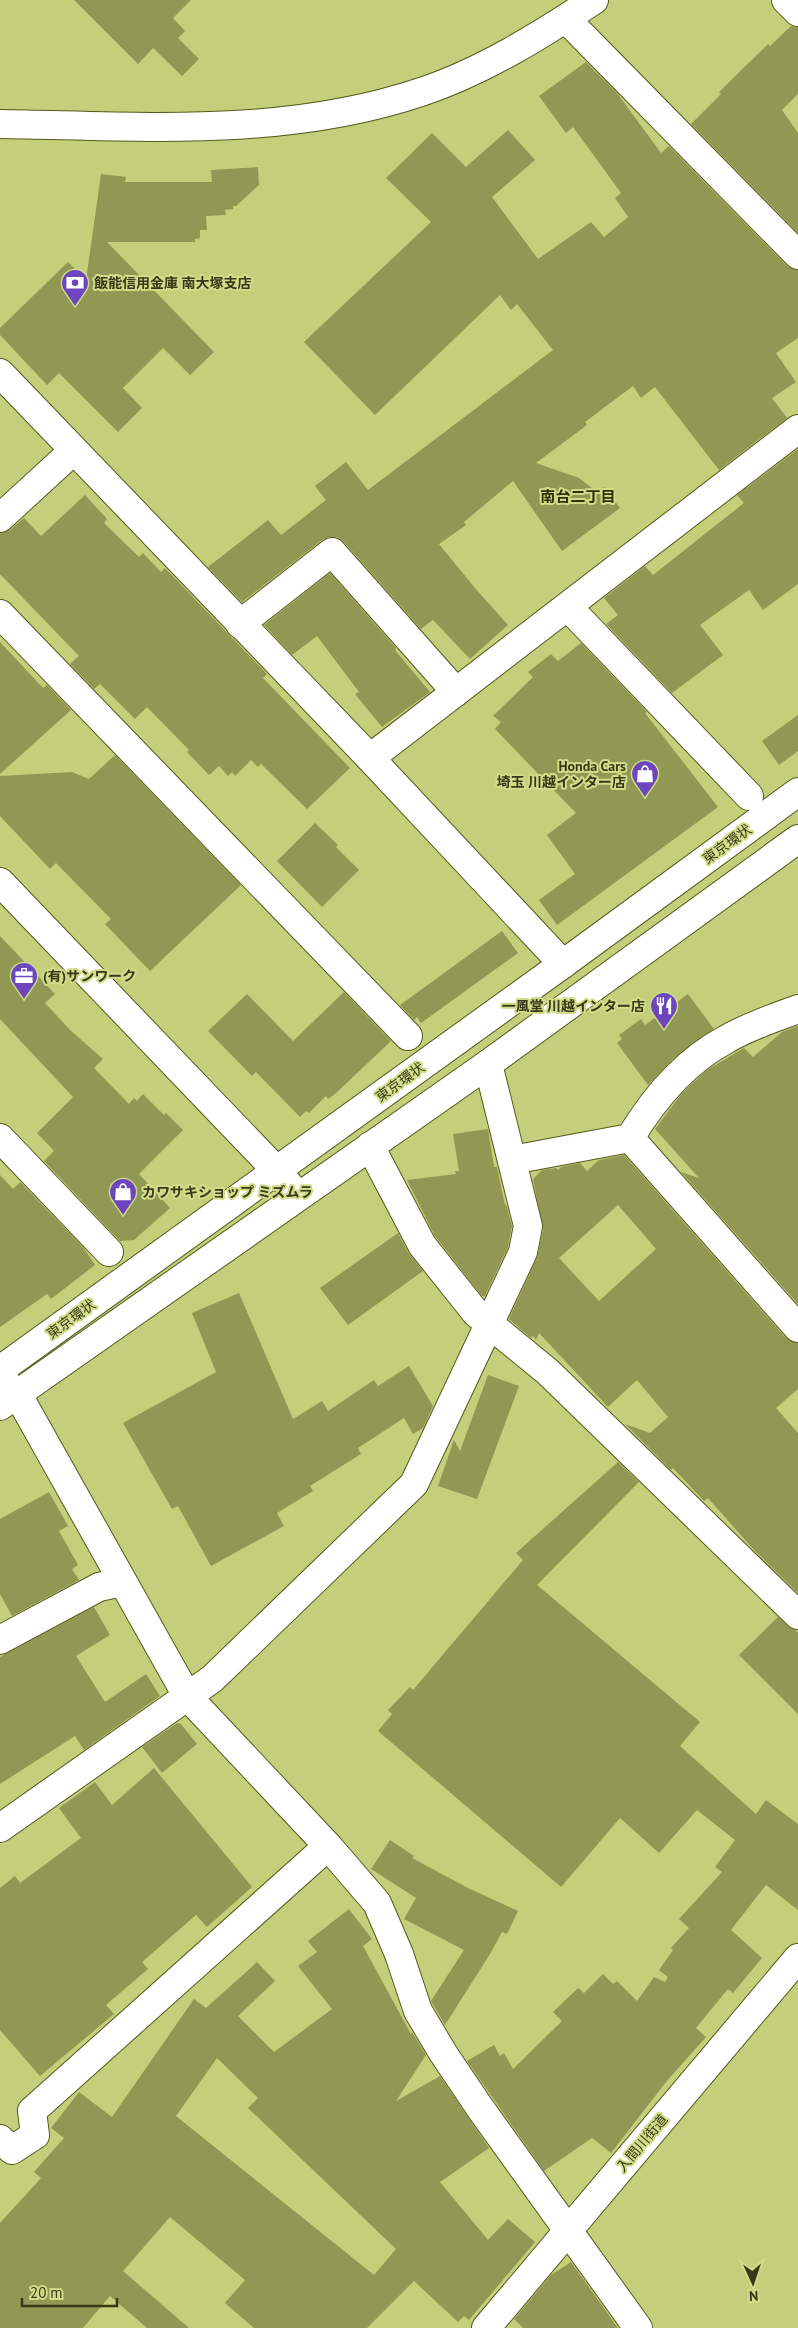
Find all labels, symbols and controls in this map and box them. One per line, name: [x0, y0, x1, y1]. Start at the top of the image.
bank icon: 飯能信用金庫 南大塚支店: [60, 268, 90, 307]
place label: 飯能信用金庫 南大塚支店: [94, 274, 252, 292]
district label: 南台二丁目: [540, 487, 616, 506]
place label: Honda Cars 埼玉 川越インター店: [496, 757, 626, 791]
shop icon: Honda Cars 埼玉 川越インター店: [630, 759, 660, 798]
street label: 東京環状: [699, 820, 755, 868]
office icon: (有)サンワーク: [9, 961, 39, 1000]
place label: (有)サンワーク: [43, 967, 136, 985]
restaurant icon: 一風堂 川越インター店: [649, 991, 679, 1030]
place label: 一風堂 川越インター店: [501, 997, 645, 1015]
street label: 東京環状: [372, 1058, 428, 1106]
shop icon: カワサキショップ ミズムラ: [108, 1177, 138, 1216]
place label: カワサキショップ ミズムラ: [142, 1183, 313, 1201]
street label: 東京環状: [43, 1295, 99, 1343]
street label: 入間川街道: [613, 2110, 671, 2176]
north arrow: [728, 2258, 778, 2308]
scale bar: [22, 2276, 118, 2308]
text: 20 m: [30, 2283, 63, 2302]
text: N: [749, 2287, 759, 2305]

